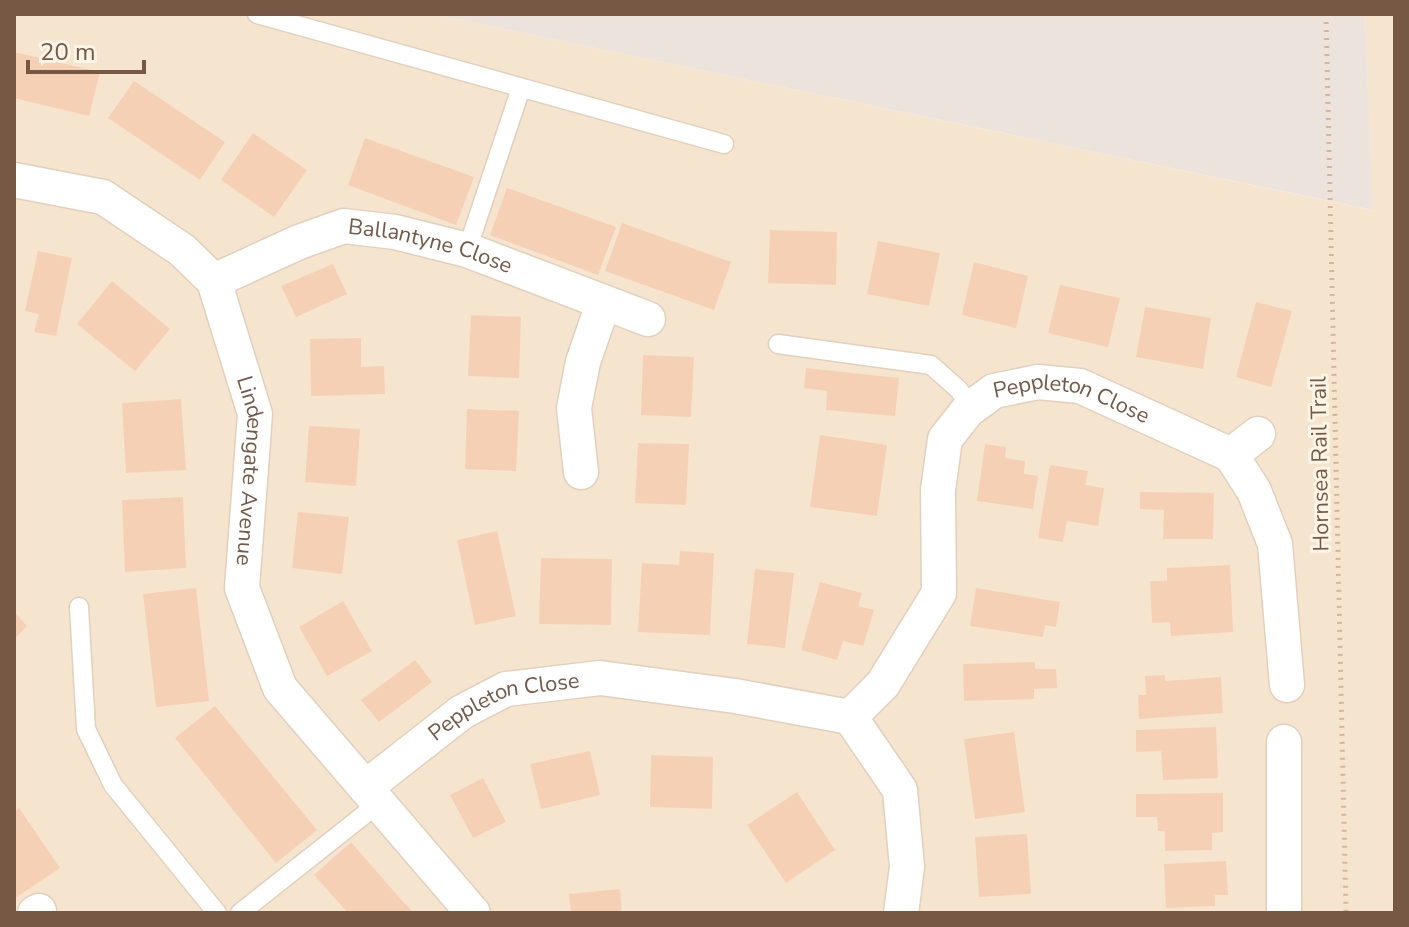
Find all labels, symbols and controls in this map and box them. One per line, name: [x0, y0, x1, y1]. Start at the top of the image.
scale bar: [28, 24, 144, 74]
text: 20 m: [40, 36, 96, 68]
street label: Ballantyne Close: [347, 212, 517, 281]
street label: Peppleton Close: [990, 366, 1154, 431]
street label: Lindengate Avenue: [229, 372, 270, 567]
street label: Hornsea Rail Trail: [1303, 376, 1337, 552]
street label: Peppleton Close: [422, 666, 581, 748]

